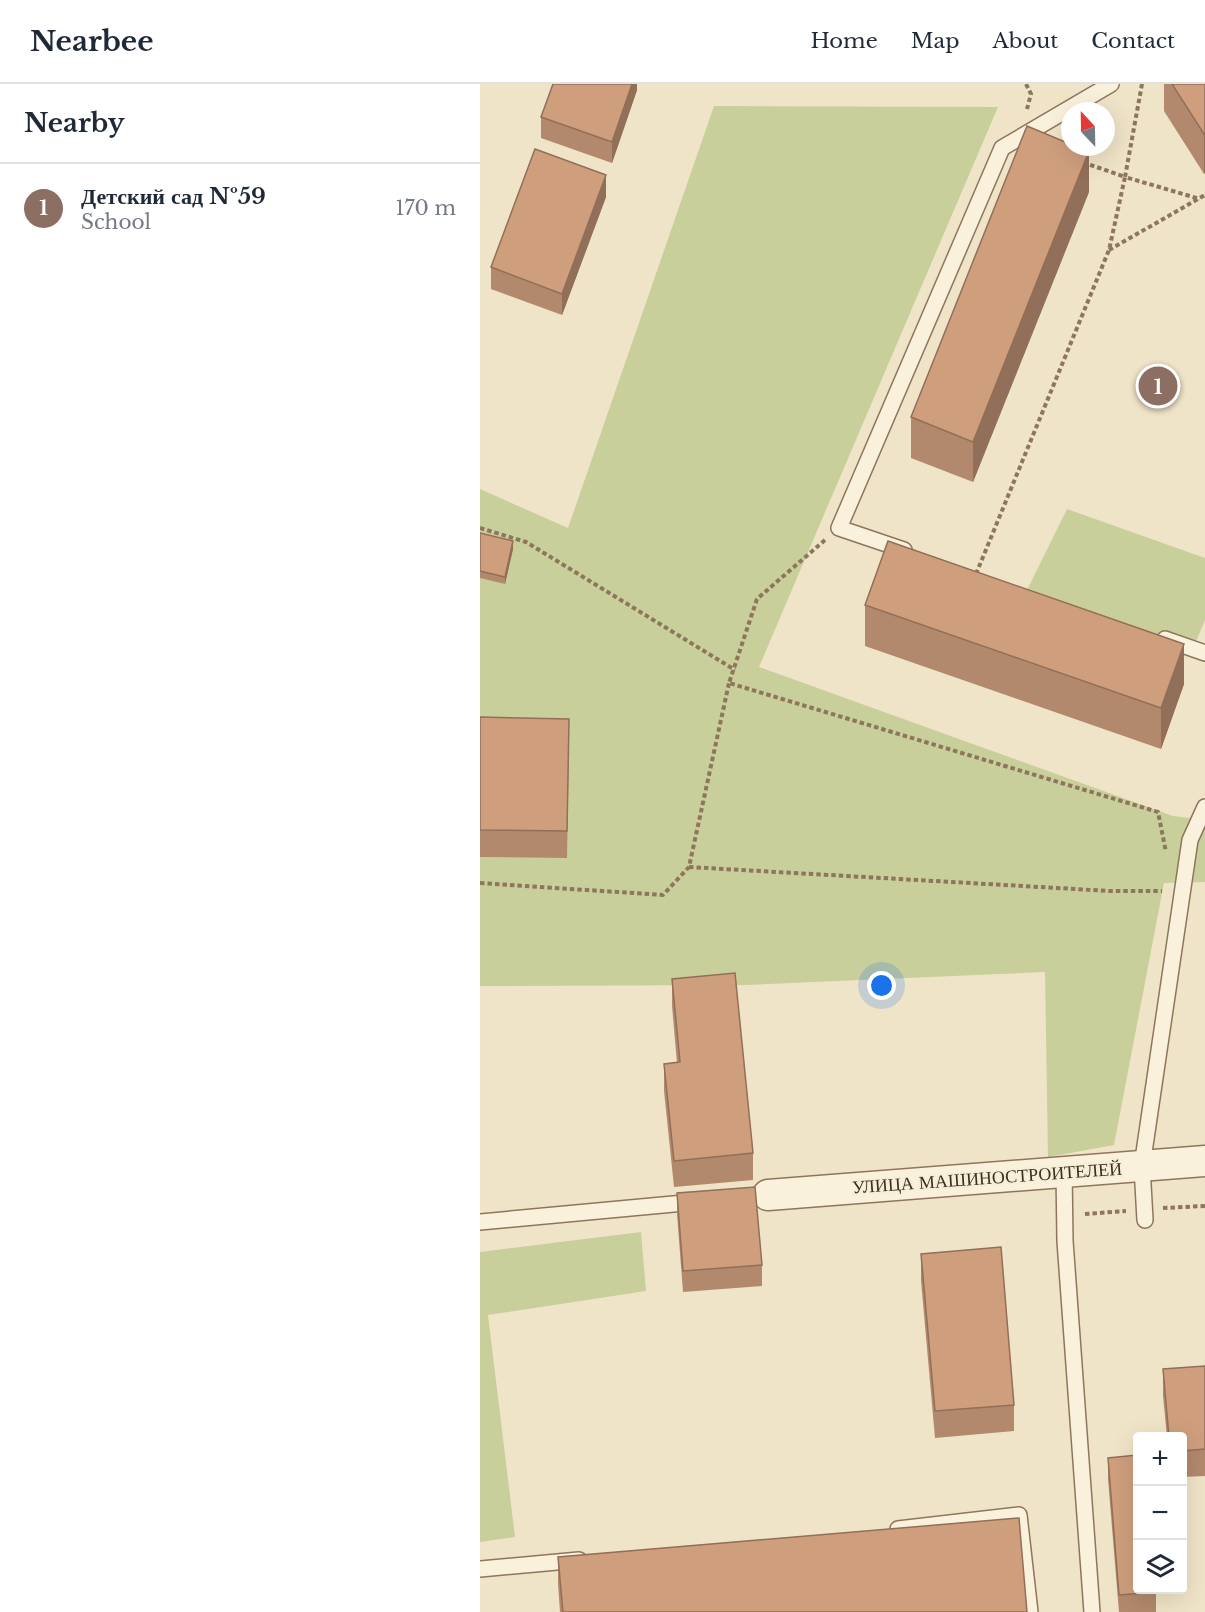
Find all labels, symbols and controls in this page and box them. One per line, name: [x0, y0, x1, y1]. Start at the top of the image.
text: Nearbee: [30, 24, 154, 59]
text: Home: [811, 28, 878, 54]
text: Map: [911, 28, 959, 54]
text: About: [992, 28, 1058, 54]
text: Contact: [1091, 28, 1175, 54]
north arrow: [1061, 102, 1115, 156]
text: Nearby: [24, 107, 125, 139]
text: Детский сад №59: [81, 183, 266, 210]
text: 1: [39, 196, 48, 220]
text: 170 m: [396, 196, 456, 220]
text: School: [81, 210, 151, 234]
pin: 1: [1138, 364, 1178, 408]
your location: [867, 971, 896, 1000]
street label: УЛИЦА МАШИНОСТРОИТЕЛЕЙ: [851, 1158, 1123, 1198]
map controls: [1133, 1432, 1187, 1594]
button: +: [1133, 1432, 1187, 1486]
button: −: [1133, 1486, 1187, 1540]
button: layers: [1133, 1540, 1187, 1594]

